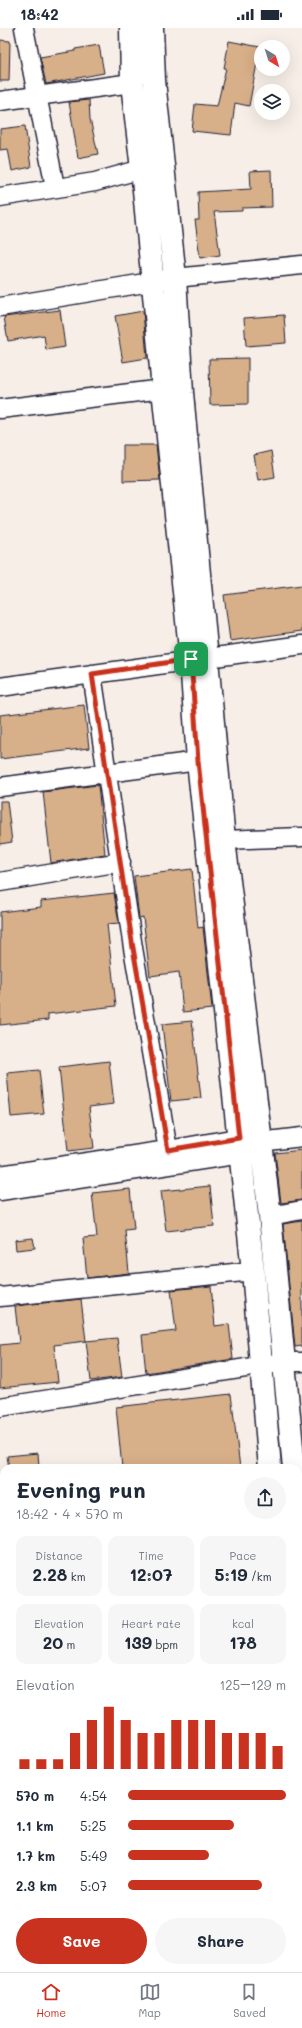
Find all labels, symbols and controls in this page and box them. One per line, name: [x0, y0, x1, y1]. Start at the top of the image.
text: 18:42: [20, 4, 59, 24]
north arrow: [254, 40, 290, 76]
map controls: [254, 40, 290, 120]
button: layers: [254, 84, 290, 120]
pin: [174, 642, 208, 676]
icon: arrive: [180, 648, 202, 670]
text: Evening run: [16, 1475, 146, 1504]
button: share: [244, 1477, 286, 1519]
text: 18:42 · 4 × 570 m: [16, 1505, 123, 1522]
text: Distance: [35, 1548, 83, 1563]
text: Time: [138, 1548, 164, 1563]
text: Pace: [230, 1548, 256, 1563]
text: 2.28: [33, 1563, 67, 1585]
text: 12:07: [130, 1563, 172, 1585]
text: 5:19: [215, 1563, 248, 1585]
text: km: [67, 1569, 85, 1584]
text: /km: [248, 1569, 271, 1584]
text: Elevation: [34, 1616, 84, 1631]
text: Heart rate: [121, 1616, 181, 1631]
text: kcal: [232, 1616, 254, 1631]
text: 20: [43, 1631, 63, 1653]
text: 139: [124, 1631, 152, 1653]
text: 178: [229, 1631, 257, 1653]
text: m: [63, 1637, 75, 1652]
text: bpm: [152, 1637, 178, 1652]
text: Elevation: [16, 1676, 74, 1693]
text: 125–129 m: [219, 1676, 286, 1693]
text: 570 m: [16, 1787, 54, 1804]
text: 4:54: [80, 1787, 107, 1804]
text: 1.1 km: [16, 1817, 54, 1834]
text: 5:25: [80, 1817, 106, 1834]
text: 1.7 km: [16, 1847, 55, 1864]
text: 5:49: [80, 1847, 107, 1864]
text: 2.3 km: [16, 1877, 57, 1894]
text: 5:07: [80, 1877, 107, 1894]
button: Save: [16, 1918, 147, 1964]
button: Share: [155, 1918, 286, 1964]
tab: Home: [36, 1981, 66, 2020]
tab: Map: [138, 1981, 161, 2020]
tab: Saved: [233, 1981, 266, 2020]

